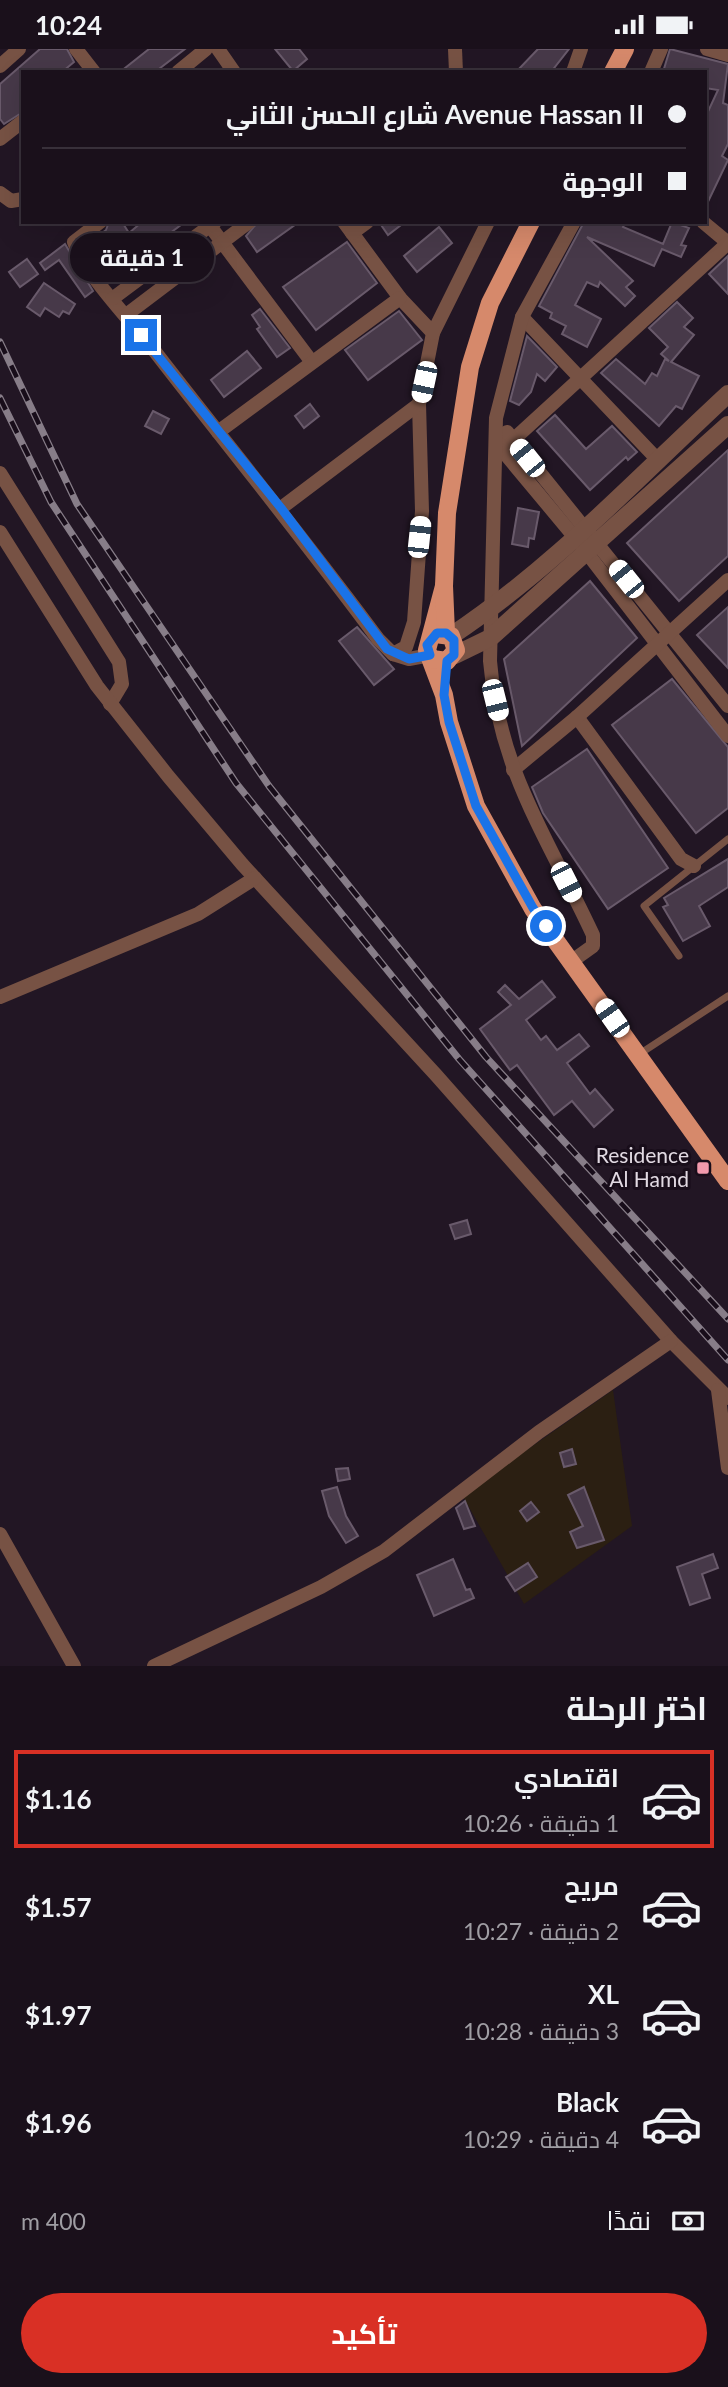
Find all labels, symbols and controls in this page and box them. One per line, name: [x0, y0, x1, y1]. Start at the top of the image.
text: 10:24: [35, 9, 102, 41]
text: Avenue Hassan II شارع الحسن الثاني: [226, 98, 644, 130]
text: الوجهة: [563, 165, 644, 197]
callout: 1 دقيقة: [69, 233, 213, 282]
text: 1 دقيقة: [100, 243, 184, 271]
route end: [125, 319, 157, 351]
car: [410, 359, 439, 405]
car: [506, 435, 549, 481]
car: [407, 515, 432, 559]
car: [605, 556, 648, 602]
car: [480, 677, 511, 723]
car: [548, 859, 585, 905]
route start: [530, 910, 562, 942]
car: [592, 995, 633, 1041]
place label: Residence Al Hamd: [596, 1142, 689, 1191]
marker: Residence Al Hamd: [695, 1160, 711, 1176]
text: اختر الرحلة: [566, 1688, 707, 1727]
text: اقتصادي: [514, 1761, 619, 1793]
icon: car: [640, 1768, 703, 1831]
text: $1.16: [25, 1783, 92, 1815]
text: 1 دقيقة · 10:26: [463, 1809, 619, 1837]
text: مريح: [564, 1869, 619, 1901]
icon: car: [640, 1876, 703, 1939]
text: $1.57: [25, 1891, 92, 1923]
text: 2 دقيقة · 10:27: [463, 1917, 619, 1945]
text: XL: [588, 1978, 619, 2010]
icon: car: [640, 1984, 703, 2047]
text: $1.97: [25, 1999, 92, 2031]
text: 3 دقيقة · 10:28: [463, 2017, 619, 2045]
text: Black: [556, 2086, 619, 2118]
icon: car: [640, 2092, 703, 2155]
text: $1.96: [25, 2107, 92, 2139]
text: 4 دقيقة · 10:29: [463, 2125, 619, 2153]
icon: cash: [669, 2202, 707, 2240]
text: نقدًا: [607, 2204, 651, 2236]
text: 400 m: [21, 2207, 86, 2235]
button: تأكيد: [21, 2293, 707, 2373]

